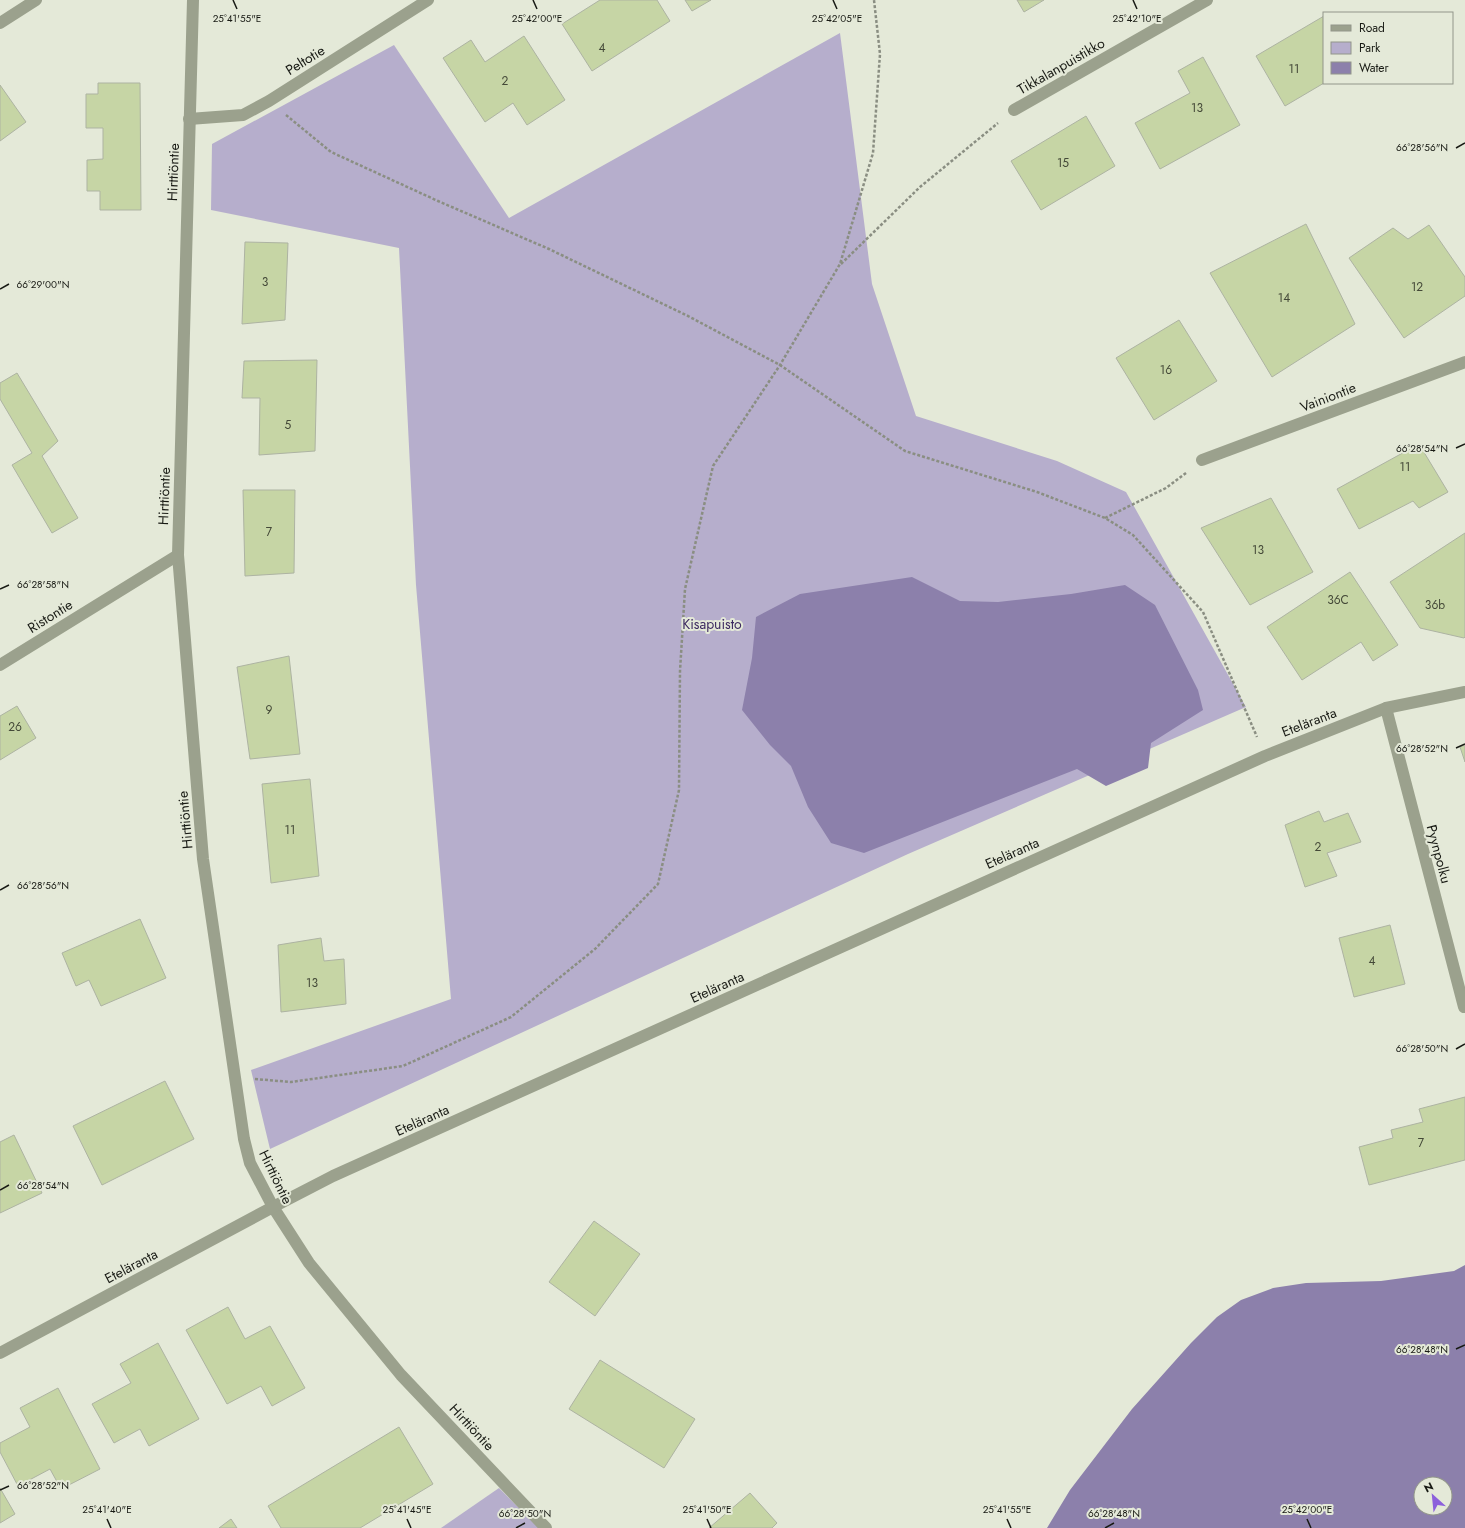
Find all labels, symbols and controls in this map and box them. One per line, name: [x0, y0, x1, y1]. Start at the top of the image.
text: 25°41'55"E: [213, 11, 261, 26]
text: 25°42'00"E: [512, 11, 562, 26]
text: 25°42'05"E: [812, 11, 862, 26]
text: 25°42'10"E: [1112, 11, 1162, 26]
legend: [1323, 12, 1453, 84]
text: Road: [1359, 19, 1385, 37]
street label: Tikkalanpuistikko: [1014, 33, 1109, 99]
house number: 4: [599, 39, 606, 57]
text: Park: [1359, 39, 1381, 57]
street label: Peltotie: [282, 40, 328, 80]
text: Water: [1359, 59, 1390, 77]
house number: 11: [1289, 60, 1299, 78]
house number: 2: [502, 72, 509, 90]
house number: 13: [1191, 99, 1203, 117]
text: 66°28'56"N: [1396, 140, 1448, 155]
street label: Hirttiöntie: [162, 143, 184, 201]
house number: 15: [1057, 154, 1069, 172]
house number: 3: [262, 273, 269, 291]
text: 66°29'00"N: [17, 277, 70, 292]
house number: 12: [1411, 278, 1423, 296]
house number: 14: [1278, 289, 1290, 307]
house number: 16: [1160, 361, 1172, 379]
street label: Vainiontie: [1297, 377, 1359, 417]
house number: 5: [285, 416, 292, 434]
text: 66°28'54"N: [1396, 441, 1448, 456]
house number: 11: [1400, 458, 1410, 476]
street label: Hirttiöntie: [153, 467, 175, 525]
house number: 7: [266, 523, 273, 541]
house number: 13: [1252, 541, 1264, 559]
text: 66°28'58"N: [17, 577, 69, 592]
house number: 36C: [1327, 591, 1349, 609]
street label: Ristontie: [24, 594, 76, 638]
house number: 36b: [1425, 596, 1445, 614]
park label: Kisapuisto: [682, 614, 742, 634]
house number: 9: [266, 701, 273, 719]
street label: Eteläranta: [1279, 702, 1339, 742]
house number: 26: [8, 718, 22, 736]
text: 66°28'52"N: [1396, 741, 1448, 756]
street label: Hirttiöntie: [173, 790, 197, 850]
house number: 11: [285, 821, 295, 839]
street label: Pyynpolku: [1422, 822, 1456, 886]
street label: Eteläranta: [982, 832, 1042, 874]
house number: 2: [1315, 838, 1322, 856]
text: 66°28'56"N: [17, 878, 69, 893]
house number: 4: [1369, 952, 1376, 970]
street label: Eteläranta: [687, 966, 747, 1008]
house number: 13: [306, 974, 318, 992]
text: 66°28'50"N: [1396, 1041, 1448, 1056]
street label: Eteläranta: [392, 1099, 452, 1141]
house number: 7: [1418, 1134, 1425, 1152]
street label: Hirttiöntie: [254, 1147, 298, 1207]
text: 66°28'54"N: [17, 1178, 69, 1193]
street label: Eteläranta: [101, 1244, 161, 1288]
text: 66°28'48"N: [1396, 1342, 1448, 1357]
street label: Hirttiöntie: [445, 1399, 499, 1455]
north arrow: [1413, 1476, 1453, 1516]
text: 66°28'52"N: [17, 1478, 69, 1493]
text: N: [1421, 1478, 1436, 1496]
text: 25°41'40"E: [82, 1502, 132, 1517]
text: 25°41'45"E: [383, 1502, 431, 1517]
text: 25°41'50"E: [682, 1502, 732, 1517]
text: 25°41'55"E: [983, 1502, 1031, 1517]
text: 25°42'00"E: [1282, 1502, 1332, 1517]
text: 66°28'50"N: [499, 1506, 551, 1521]
text: 66°28'48"N: [1088, 1506, 1140, 1521]

